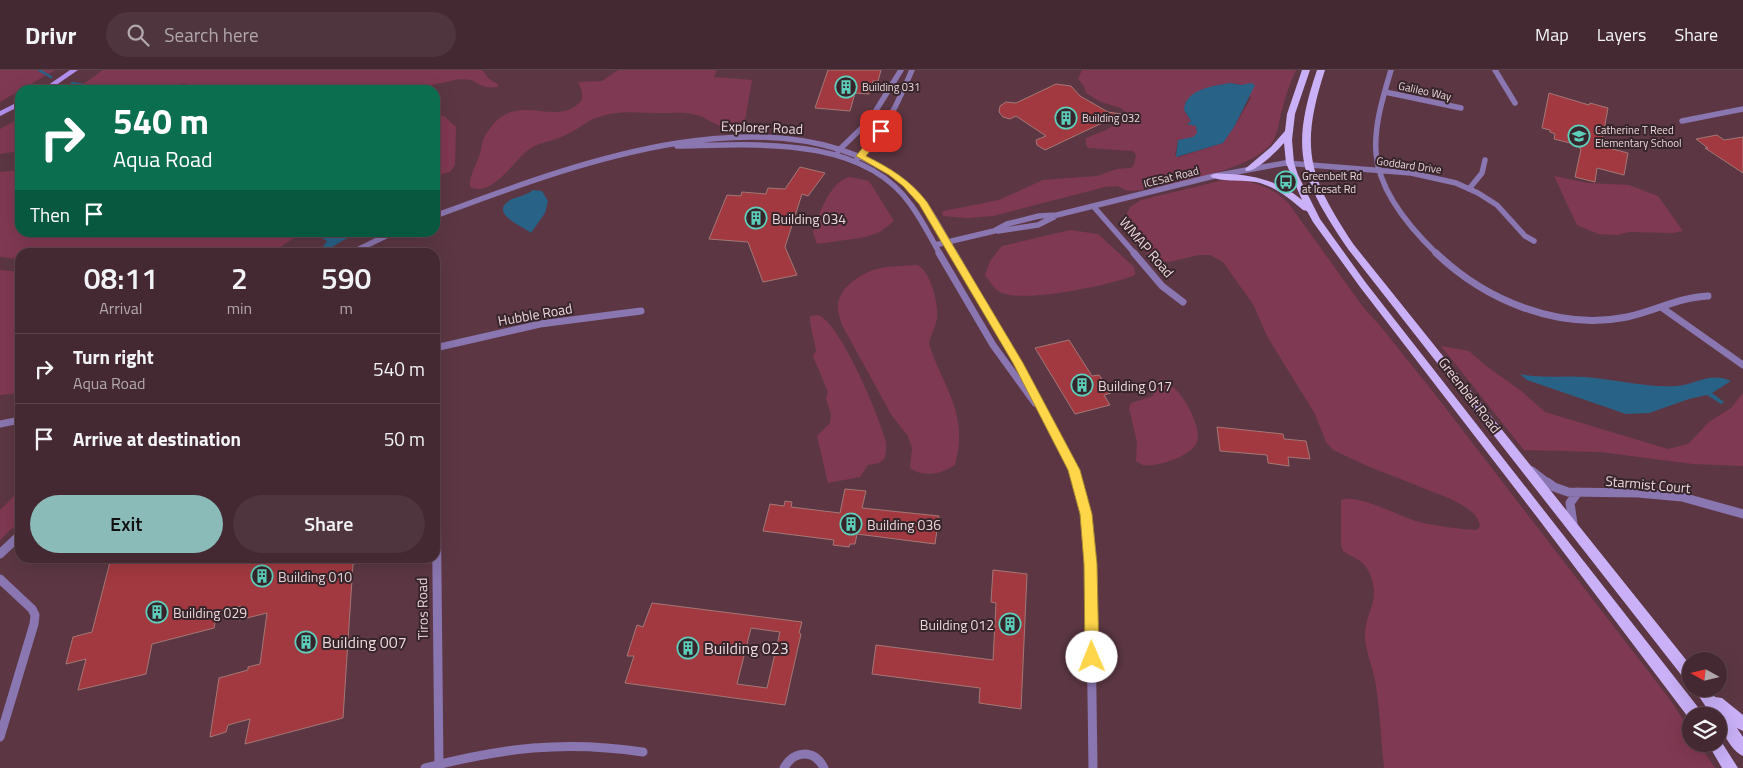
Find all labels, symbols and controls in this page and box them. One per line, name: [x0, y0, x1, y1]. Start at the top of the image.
search box: [106, 12, 456, 57]
text: Drivr: [25, 17, 76, 53]
text: Search here: [164, 20, 259, 49]
icon: search: [124, 21, 152, 49]
text: Map: [1535, 21, 1569, 48]
text: Layers: [1597, 21, 1646, 48]
text: Share: [1674, 21, 1718, 48]
building icon: Building 031: [834, 75, 858, 99]
street label: Galileo Way: [1397, 78, 1454, 105]
place label: Building 031: [862, 79, 920, 95]
text: 540 m: [113, 94, 209, 148]
icon: right: [30, 105, 95, 170]
building icon: Building 032: [1054, 106, 1078, 130]
pin: [860, 110, 902, 152]
place label: Building 032: [1082, 110, 1140, 126]
street label: Explorer Road: [721, 115, 803, 139]
icon: arrive: [867, 117, 895, 145]
place label: Catherine T Reed Elementary School: [1595, 122, 1682, 151]
school or university icon: Catherine T Reed Elementary School: [1567, 124, 1591, 148]
text: Aqua Road: [113, 142, 213, 176]
street label: Goddard Drive: [1375, 153, 1443, 178]
street label: ICESat Road: [1142, 162, 1200, 192]
place label: Greenbelt Rd at Icesat Rd: [1302, 168, 1362, 197]
bus stop icon: Greenbelt Rd at Icesat Rd: [1274, 170, 1298, 194]
text: Then: [30, 200, 70, 229]
icon: arrive: [80, 200, 108, 228]
building icon: Building 034: [744, 206, 768, 230]
place label: Building 034: [772, 208, 846, 229]
street label: WMAP Road: [1115, 212, 1179, 282]
text: 08:11: [84, 255, 158, 301]
text: 2: [231, 255, 248, 301]
text: 590: [321, 255, 371, 301]
text: Arrival: [99, 296, 143, 320]
text: min: [227, 296, 252, 320]
text: m: [339, 296, 353, 320]
street label: Hubble Road: [496, 297, 574, 331]
text: Turn right: [73, 342, 154, 371]
street label: Greenbelt Road: [1434, 353, 1506, 437]
text: 540 m: [373, 354, 425, 383]
icon: right: [30, 355, 58, 383]
text: Aqua Road: [73, 371, 146, 395]
building icon: Building 017: [1070, 373, 1094, 397]
place label: Building 017: [1098, 375, 1172, 396]
text: Arrive at destination: [73, 424, 241, 453]
text: 50 m: [384, 424, 425, 453]
icon: arrive: [30, 425, 58, 453]
street label: Starmist Court: [1604, 470, 1692, 498]
button: Exit: [30, 495, 223, 553]
button: Share: [233, 495, 425, 553]
building icon: Building 036: [839, 512, 863, 536]
place label: Building 036: [867, 514, 941, 535]
building icon: Building 010: [250, 564, 274, 588]
place label: Building 010: [278, 566, 352, 587]
street label: Tiros Road: [411, 578, 433, 640]
building icon: Building 029: [145, 600, 169, 624]
place label: Building 029: [173, 602, 247, 623]
building icon: Building 012: [998, 612, 1022, 636]
place label: Building 012: [920, 614, 994, 635]
building icon: Building 007: [294, 630, 318, 654]
place label: Building 007: [322, 630, 407, 654]
position arrow: [1065, 630, 1117, 682]
building icon: Building 023: [676, 636, 700, 660]
place label: Building 023: [704, 636, 789, 660]
north arrow: [1682, 652, 1728, 698]
map controls: [1682, 652, 1727, 752]
button: layers: [1682, 707, 1727, 752]

